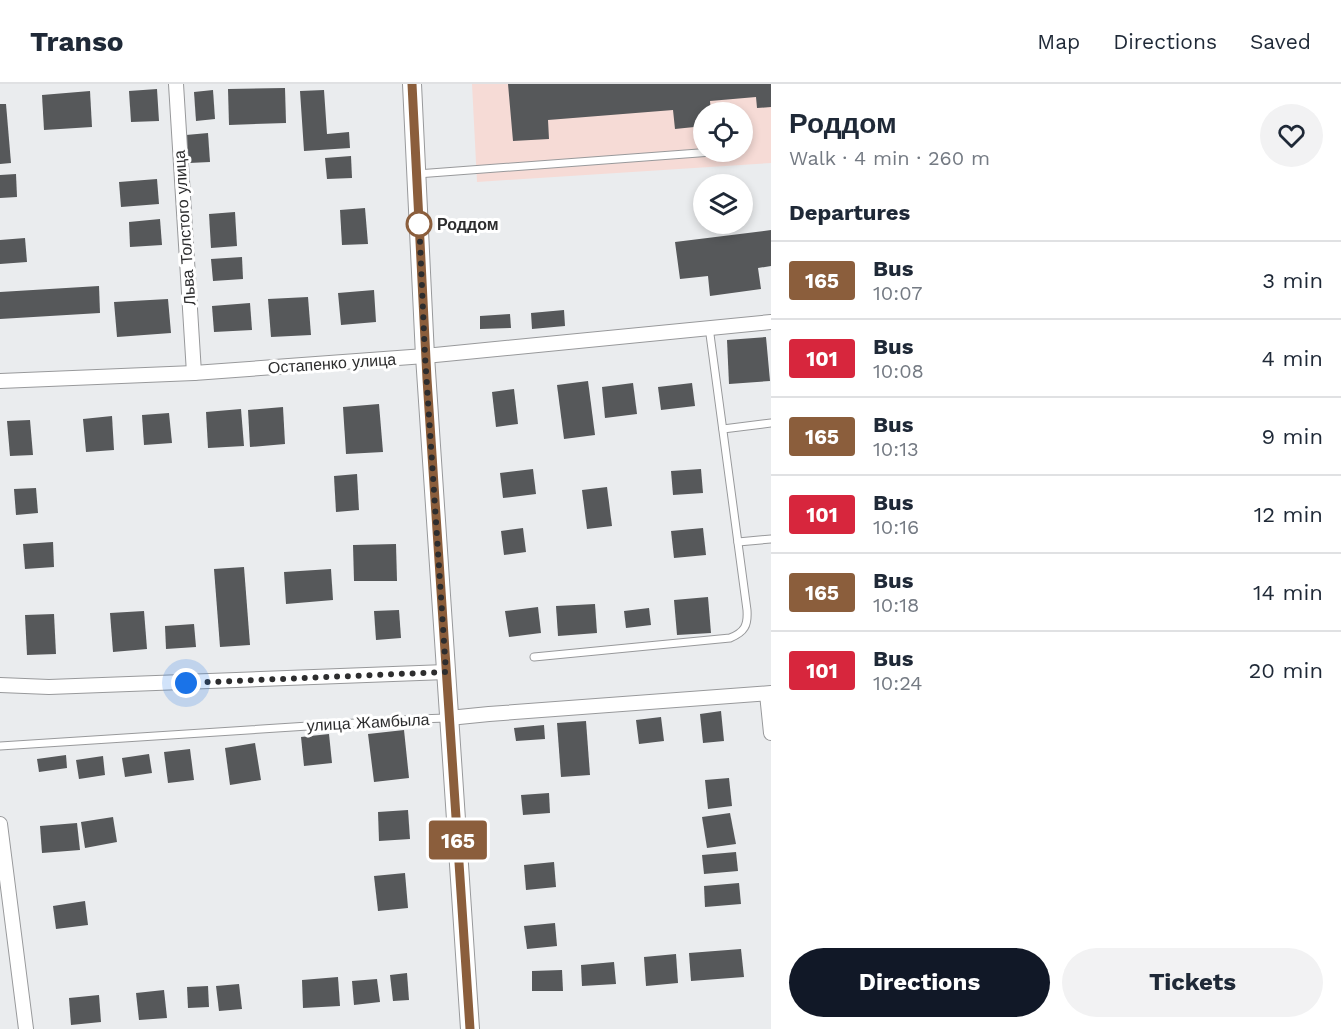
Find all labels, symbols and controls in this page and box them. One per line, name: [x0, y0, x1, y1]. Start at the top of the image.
text: Transo: [30, 25, 124, 58]
text: Map: [1037, 29, 1080, 54]
text: Directions: [1113, 29, 1217, 54]
text: Saved: [1250, 29, 1311, 54]
map controls: [693, 102, 753, 234]
button: locate: [693, 102, 753, 162]
button: heart: [1260, 104, 1323, 167]
text: Роддом: [789, 107, 897, 140]
text: Walk · 4 min · 260 m: [789, 146, 990, 170]
street label: Льва Толстого улица: [170, 150, 199, 306]
button: layers: [693, 174, 753, 234]
text: Departures: [789, 200, 910, 225]
marker: Роддом: [406, 211, 432, 237]
place label: Роддом: [437, 215, 499, 234]
text: Bus: [873, 256, 913, 281]
text: 165: [805, 268, 839, 293]
text: 3 min: [1262, 268, 1323, 293]
text: 10:07: [873, 281, 922, 305]
text: Bus: [873, 334, 913, 359]
text: 101: [806, 346, 838, 371]
text: 4 min: [1262, 346, 1323, 371]
street label: Остапенко улица: [267, 350, 397, 377]
text: 10:08: [873, 359, 924, 383]
text: Bus: [873, 412, 913, 437]
text: 165: [805, 424, 839, 449]
text: 9 min: [1261, 424, 1323, 449]
text: 10:13: [873, 437, 919, 461]
text: Bus: [873, 490, 913, 515]
text: 101: [806, 502, 838, 527]
text: 12 min: [1254, 502, 1323, 527]
text: 10:16: [873, 515, 919, 539]
text: Bus: [873, 568, 913, 593]
text: 165: [805, 580, 839, 605]
text: 14 min: [1253, 580, 1323, 605]
text: 10:18: [873, 593, 919, 617]
text: Bus: [873, 646, 913, 671]
text: 101: [806, 658, 838, 683]
text: 20 min: [1249, 658, 1323, 683]
your location: [171, 668, 201, 698]
text: 10:24: [873, 671, 922, 695]
street label: улица Жамбыла: [306, 710, 430, 735]
line badge: 165: [424, 820, 492, 860]
text: 165: [441, 828, 475, 853]
button: Directions: [789, 948, 1050, 1017]
button: Tickets: [1062, 948, 1323, 1017]

